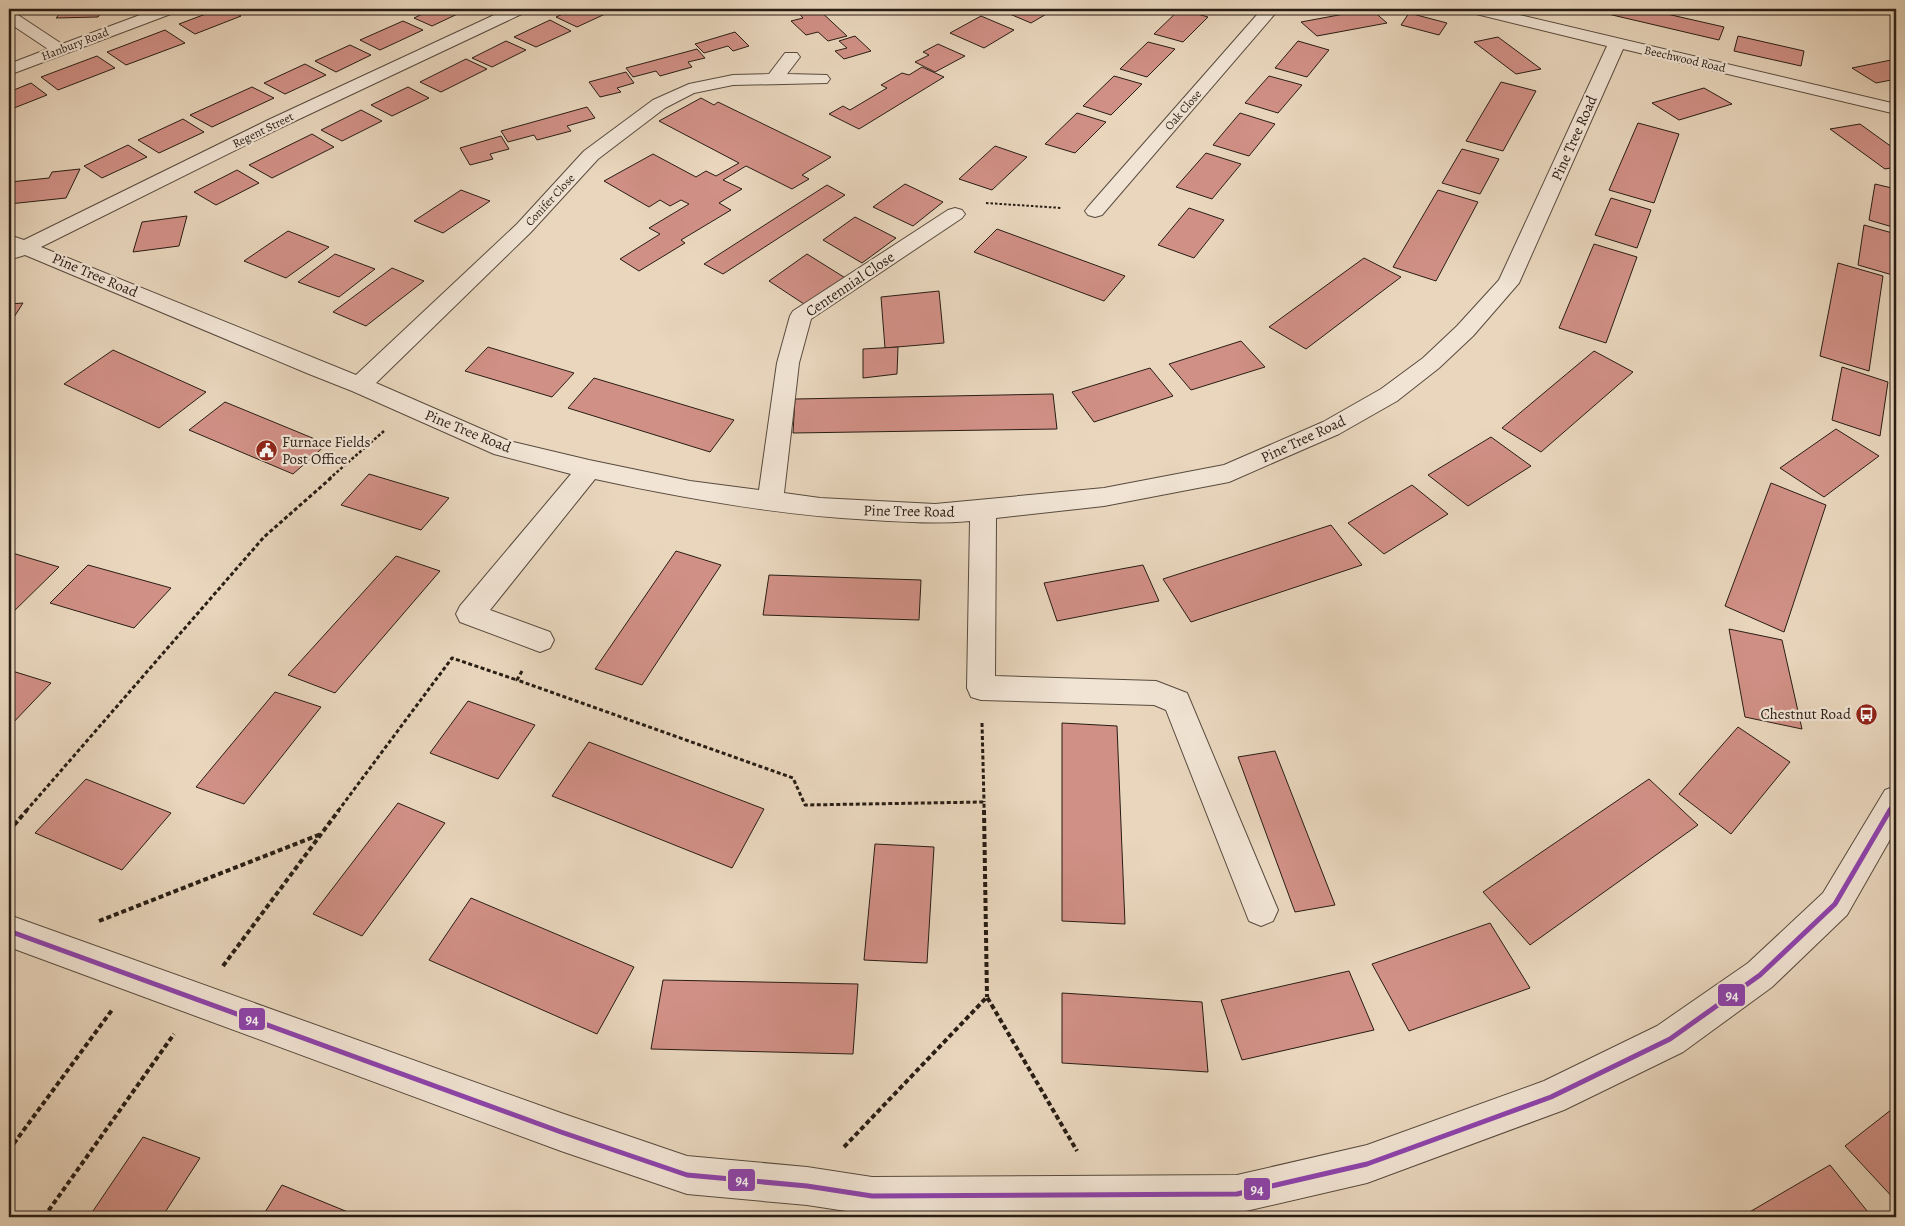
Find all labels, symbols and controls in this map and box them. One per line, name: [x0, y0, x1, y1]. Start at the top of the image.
street label: Hanbury Road: [39, 24, 112, 64]
street label: Beechwood Road: [1643, 42, 1728, 76]
street label: Oak Close: [1161, 86, 1205, 134]
street label: Pine Tree Road: [1546, 91, 1602, 184]
street label: Regent Street: [230, 108, 296, 152]
street label: Conifer Close: [522, 170, 578, 230]
street label: Centennial Close: [802, 247, 899, 321]
street label: Pine Tree Road: [49, 248, 142, 302]
street label: Pine Tree Road: [422, 405, 515, 458]
street label: Pine Tree Road: [1257, 410, 1349, 467]
place label: Furnace Fields Post Office: [282, 432, 371, 469]
public building icon: Furnace Fields Post Office: [254, 439, 278, 463]
street label: Pine Tree Road: [863, 500, 956, 522]
bus stop icon: Chestnut Road: [1855, 702, 1879, 726]
place label: Chestnut Road: [1760, 704, 1852, 724]
line badge: 94: [1717, 983, 1746, 1007]
text: 94: [1725, 986, 1739, 1005]
line badge: 94: [238, 1007, 266, 1031]
text: 94: [245, 1010, 259, 1029]
line badge: 94: [727, 1168, 756, 1192]
text: 94: [735, 1171, 749, 1190]
line badge: 94: [1243, 1177, 1271, 1201]
text: 94: [1250, 1180, 1264, 1199]

